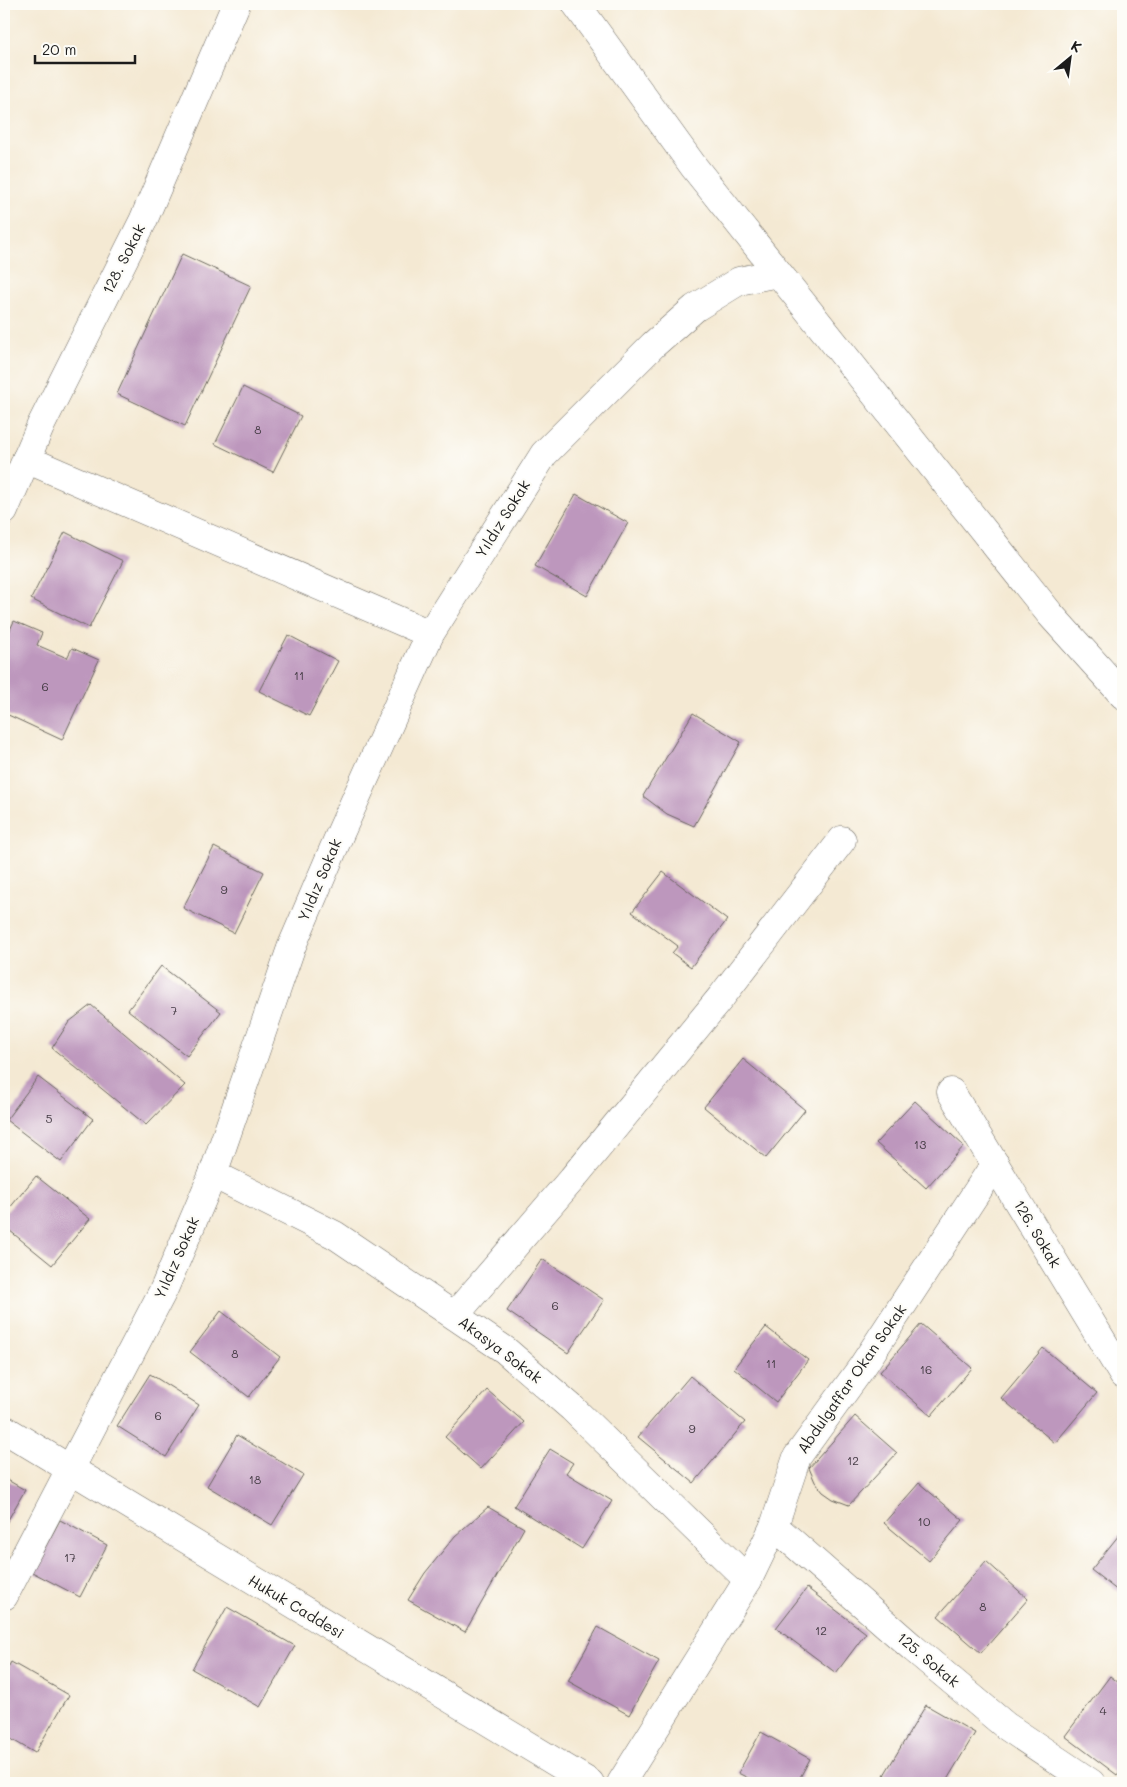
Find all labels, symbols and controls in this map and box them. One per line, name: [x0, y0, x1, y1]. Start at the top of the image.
scale bar: [35, 32, 135, 64]
north arrow: [1044, 32, 1094, 82]
text: K: [1068, 36, 1085, 57]
text: 20 m: [42, 39, 76, 59]
street label: 128. Sokak: [97, 220, 149, 297]
house number: 8: [254, 421, 262, 437]
street label: Yıldız Sokak: [470, 476, 534, 561]
house number: 11: [294, 667, 304, 683]
house number: 6: [41, 678, 49, 694]
street label: Yıldız Sokak: [293, 835, 346, 924]
house number: 9: [220, 881, 228, 897]
house number: 7: [171, 1002, 178, 1018]
house number: 5: [46, 1110, 53, 1126]
house number: 13: [914, 1136, 926, 1152]
street label: 126. Sokak: [1010, 1196, 1066, 1271]
street label: Yıldız Sokak: [149, 1213, 203, 1302]
house number: 6: [551, 1297, 559, 1313]
street label: Abdulgaffar Okan Sokak: [792, 1300, 910, 1457]
street label: Akasya Sokak: [455, 1311, 546, 1387]
house number: 8: [231, 1345, 239, 1361]
house number: 11: [766, 1355, 776, 1371]
house number: 16: [920, 1361, 932, 1377]
house number: 6: [154, 1407, 162, 1423]
house number: 9: [688, 1420, 696, 1436]
house number: 12: [847, 1452, 859, 1468]
house number: 18: [249, 1471, 261, 1487]
house number: 10: [918, 1513, 931, 1529]
house number: 17: [64, 1549, 76, 1565]
street label: Hukuk Caddesi: [245, 1570, 348, 1643]
house number: 8: [979, 1598, 987, 1614]
house number: 12: [815, 1622, 827, 1638]
street label: 125. Sokak: [893, 1627, 964, 1691]
house number: 4: [1099, 1702, 1107, 1718]

